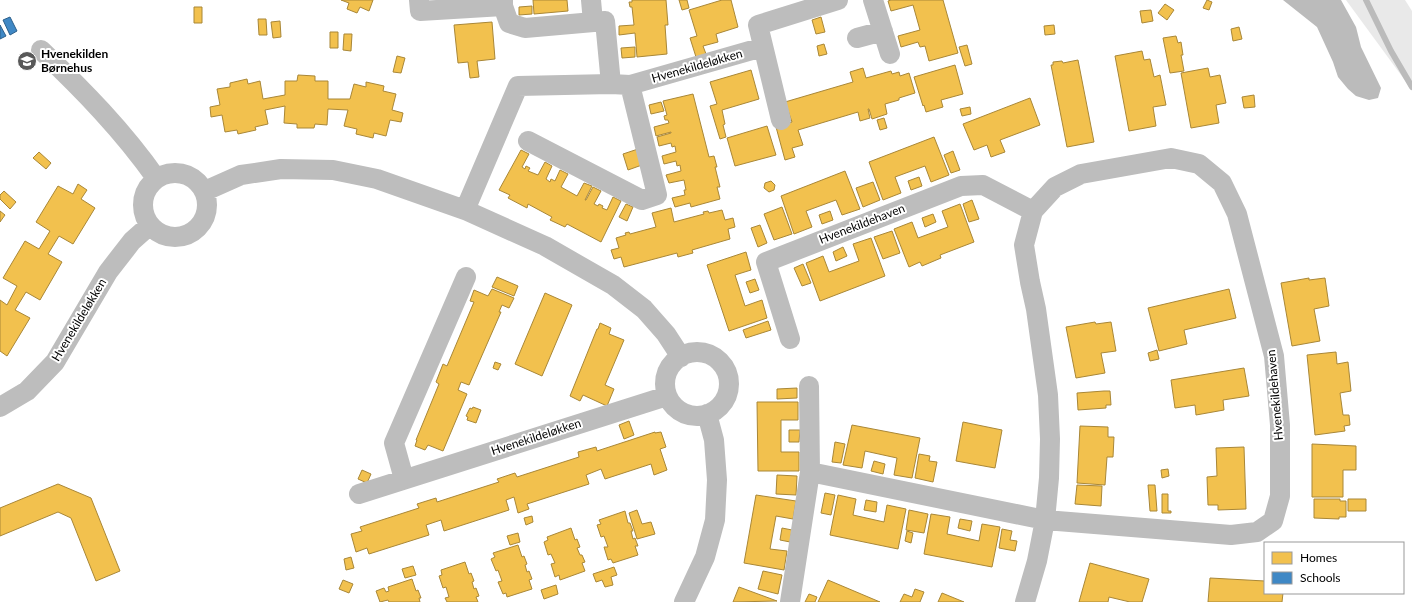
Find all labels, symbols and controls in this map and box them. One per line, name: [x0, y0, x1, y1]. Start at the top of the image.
street label: Hvenekildeløkken: [650, 45, 744, 86]
place label: Hvenekilden Børnehus: [41, 46, 109, 75]
school or university icon: Hvenekilden Børnehus: [16, 50, 38, 72]
street label: Hvenekildehaven: [817, 200, 907, 247]
street label: Hvenekildeløkken: [48, 276, 109, 364]
street label: Hvenekildehaven: [1263, 349, 1286, 441]
street label: Hvenekildeløkken: [489, 415, 583, 458]
legend: [1264, 542, 1404, 594]
text: Homes: [1300, 550, 1337, 565]
text: Schools: [1300, 570, 1341, 585]

